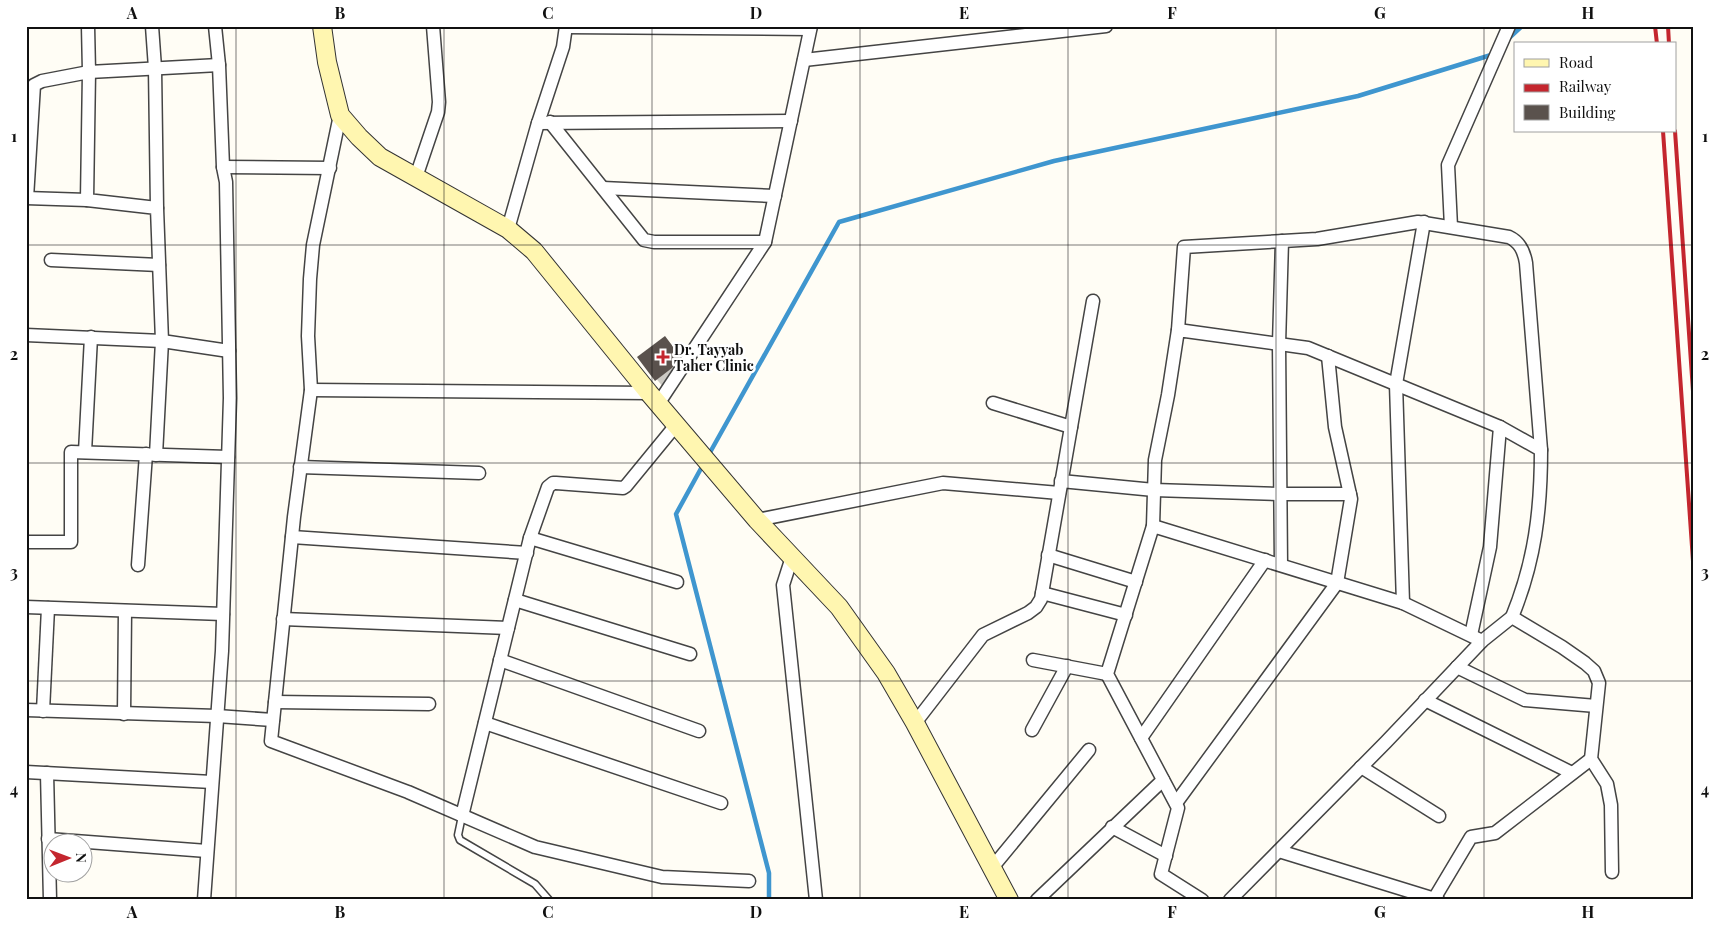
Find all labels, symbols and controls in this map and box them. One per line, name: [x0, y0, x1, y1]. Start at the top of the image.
text: A: [126, 2, 138, 23]
text: B: [335, 2, 346, 23]
text: C: [542, 2, 554, 23]
text: D: [750, 2, 762, 23]
text: E: [959, 2, 969, 23]
text: F: [1167, 2, 1177, 23]
text: G: [1374, 2, 1386, 23]
text: H: [1582, 2, 1595, 23]
legend: [1514, 42, 1676, 132]
text: Road: [1559, 52, 1593, 72]
text: Railway: [1559, 76, 1612, 96]
text: Building: [1559, 102, 1616, 122]
text: 1: [11, 125, 17, 146]
text: 1: [1702, 125, 1708, 146]
place label: Dr. Tayyab Taher Clinic: [674, 340, 754, 375]
text: 2: [10, 343, 18, 364]
text: 2: [1701, 343, 1709, 364]
marker: Dr. Tayyab Taher Clinic: [656, 350, 670, 364]
text: 3: [10, 561, 18, 582]
text: 3: [1701, 561, 1709, 582]
text: 4: [10, 778, 18, 799]
text: 4: [1701, 778, 1709, 799]
north arrow: [42, 834, 92, 884]
text: N: [72, 853, 91, 863]
text: A: [126, 901, 138, 922]
text: B: [335, 901, 346, 922]
text: C: [542, 901, 554, 922]
text: D: [750, 901, 762, 922]
text: E: [959, 901, 969, 922]
text: F: [1167, 901, 1177, 922]
text: G: [1374, 901, 1386, 922]
text: H: [1582, 901, 1595, 922]

